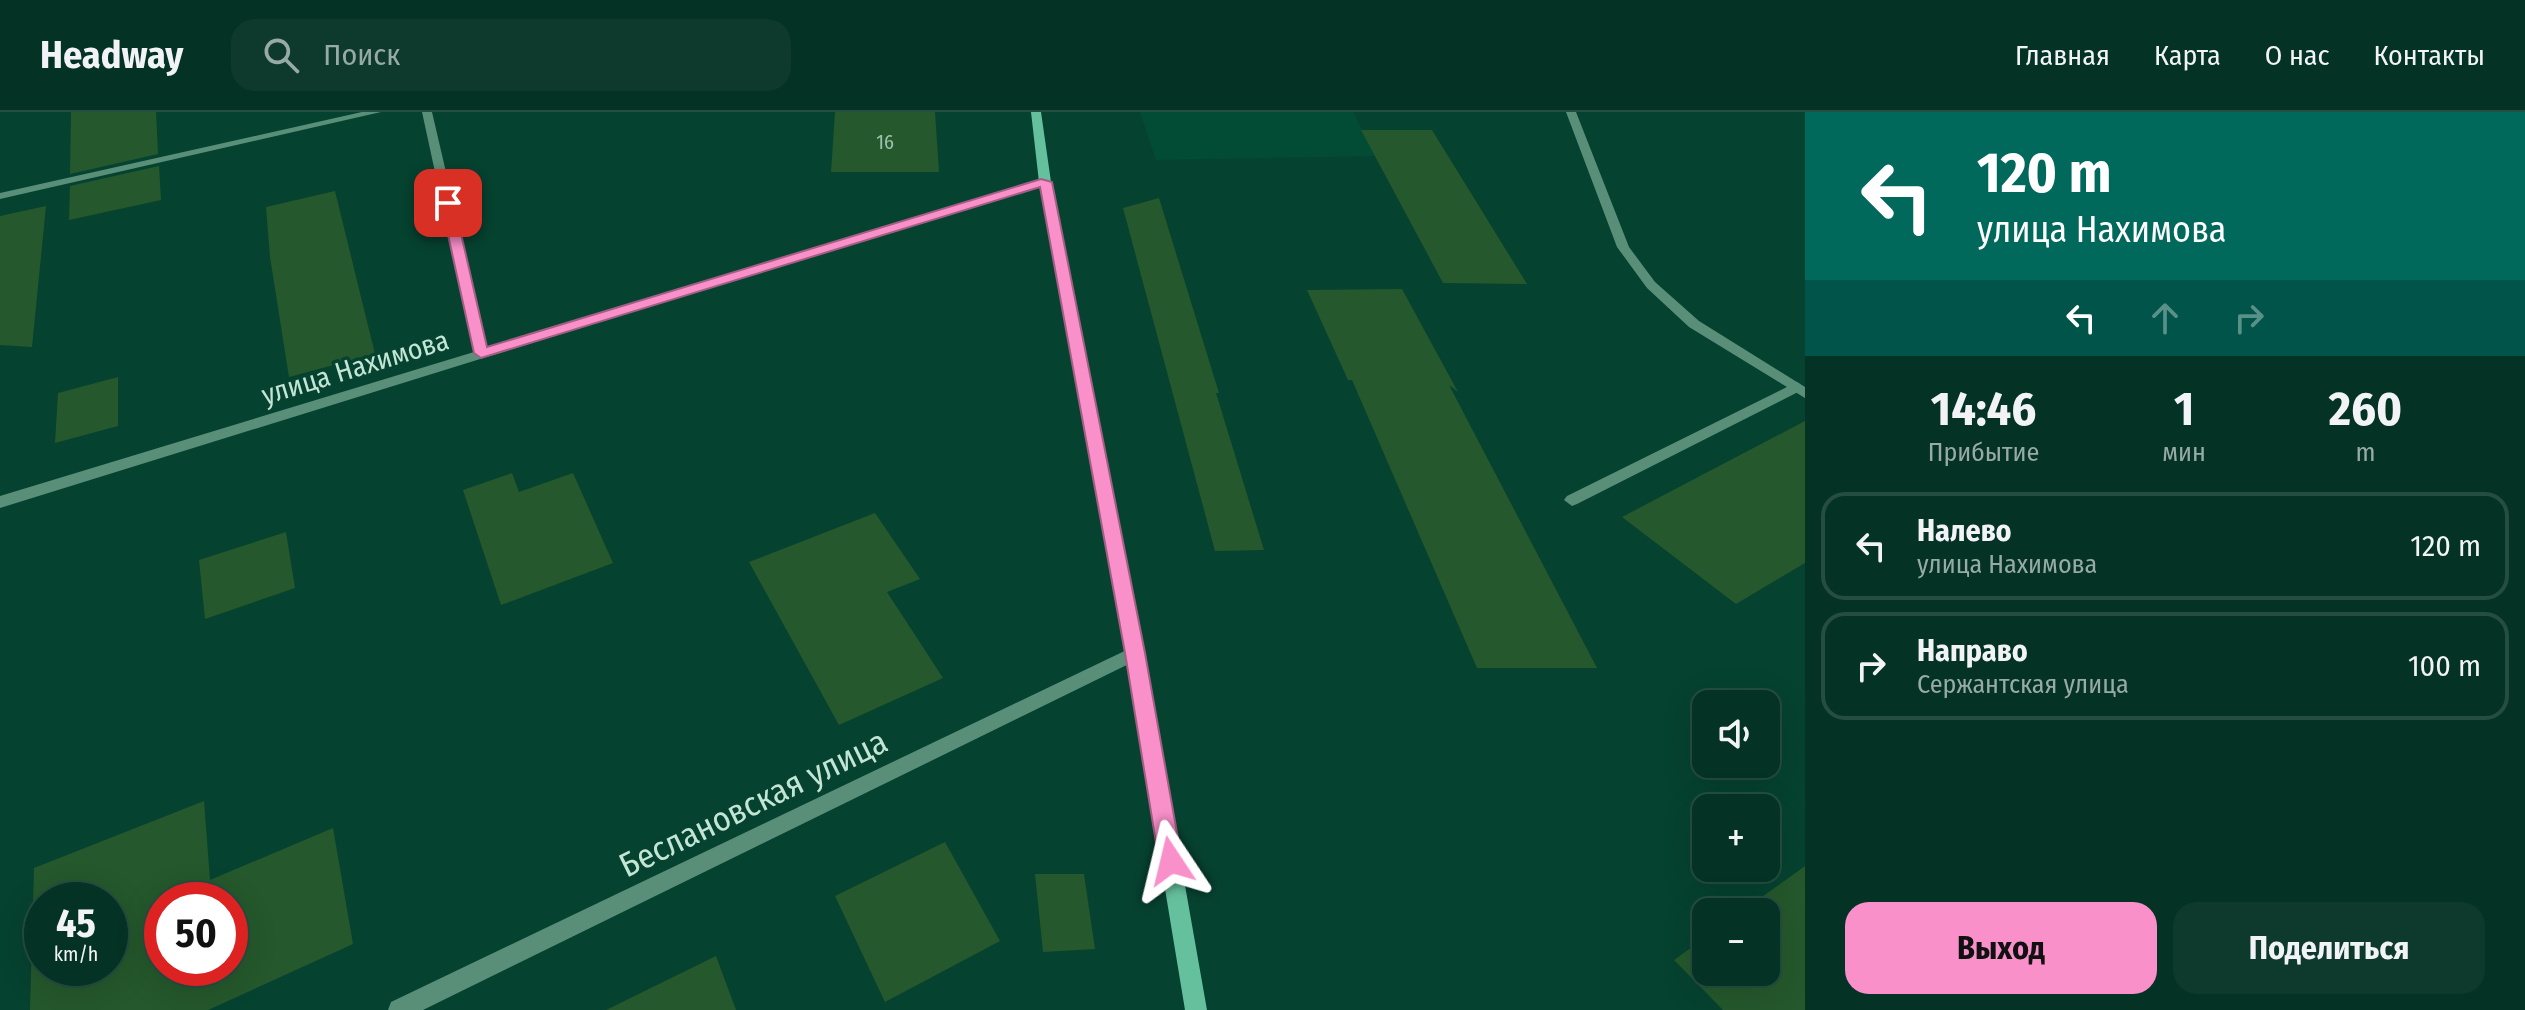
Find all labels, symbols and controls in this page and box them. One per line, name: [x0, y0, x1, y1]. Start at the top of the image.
search box: [231, 19, 791, 91]
text: Headway: [40, 32, 183, 78]
icon: search: [259, 33, 303, 77]
text: Поиск: [323, 37, 400, 73]
text: Главная: [2015, 39, 2110, 72]
text: Карта: [2154, 39, 2221, 72]
text: О нас: [2265, 39, 2330, 72]
text: Контакты: [2374, 39, 2485, 72]
house number: 16: [876, 130, 894, 154]
text: 120 m: [1977, 140, 2112, 207]
icon: left: [1845, 144, 1949, 248]
pin: [414, 169, 482, 237]
icon: arrive: [426, 181, 470, 225]
text: улица Нахимова: [1977, 208, 2226, 252]
icon: left: [2059, 296, 2103, 340]
icon: ahead: [2143, 296, 2187, 340]
icon: right: [2227, 296, 2271, 340]
street label: улица Нахимова: [258, 323, 453, 412]
text: 14:46: [1931, 380, 2036, 438]
text: 1: [2174, 380, 2194, 438]
text: 260: [2329, 380, 2402, 438]
text: Прибытие: [1928, 437, 2039, 468]
text: мин: [2162, 437, 2206, 468]
text: m: [2355, 437, 2375, 468]
text: Налево: [1917, 513, 2012, 549]
icon: left: [1849, 524, 1893, 568]
text: 120 m: [2410, 528, 2481, 564]
text: улица Нахимова: [1917, 549, 2097, 580]
text: Направо: [1917, 633, 2028, 669]
icon: right: [1849, 644, 1893, 688]
text: 100 m: [2408, 648, 2481, 684]
text: Сержантская улица: [1917, 669, 2129, 700]
map controls: [1692, 690, 1780, 986]
button: sound: [1692, 690, 1780, 778]
street label: Беслановская улица: [613, 721, 894, 886]
button: +: [1692, 794, 1780, 882]
position arrow: [1129, 819, 1213, 903]
speed limit sign: 50: [144, 882, 248, 986]
button: −: [1692, 898, 1780, 986]
text: 45: [56, 900, 96, 948]
button: Выход: [1845, 902, 2157, 994]
button: Поделиться: [2173, 902, 2485, 994]
text: km/h: [54, 942, 98, 966]

